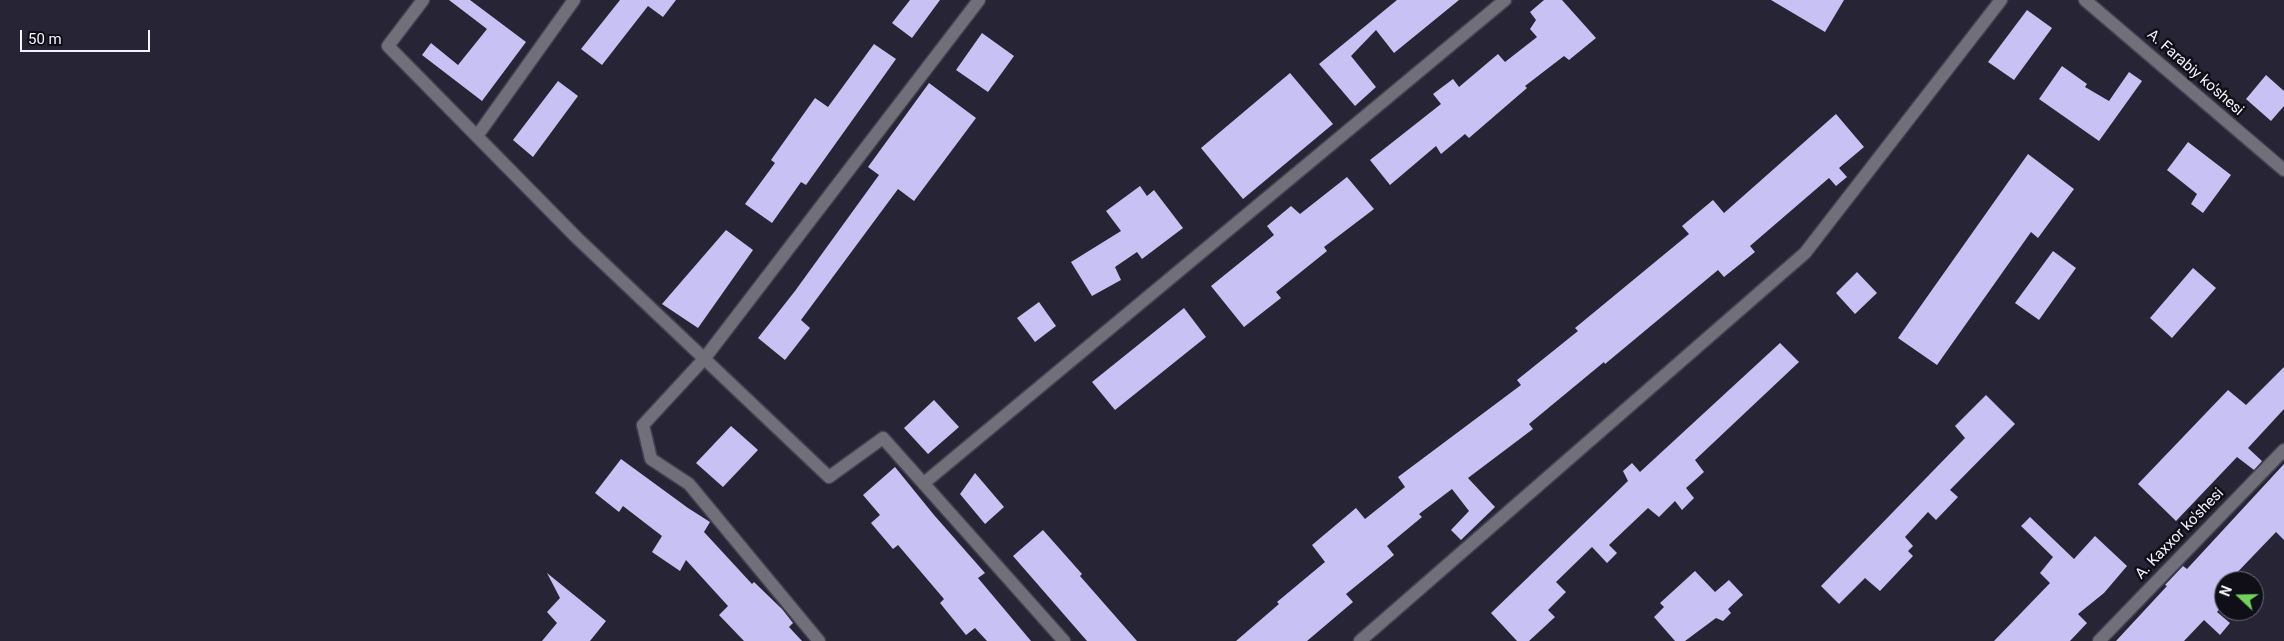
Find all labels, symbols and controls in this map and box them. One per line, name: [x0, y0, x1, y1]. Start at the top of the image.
scale bar: [22, 20, 152, 52]
street label: A. Farabiy ko'shesi: [2143, 26, 2247, 120]
text: 50 m: [28, 30, 62, 48]
street label: A. Kaxxor ko'shesi: [2132, 485, 2228, 583]
north arrow: [2214, 571, 2264, 621]
text: N: [2217, 584, 2235, 598]

